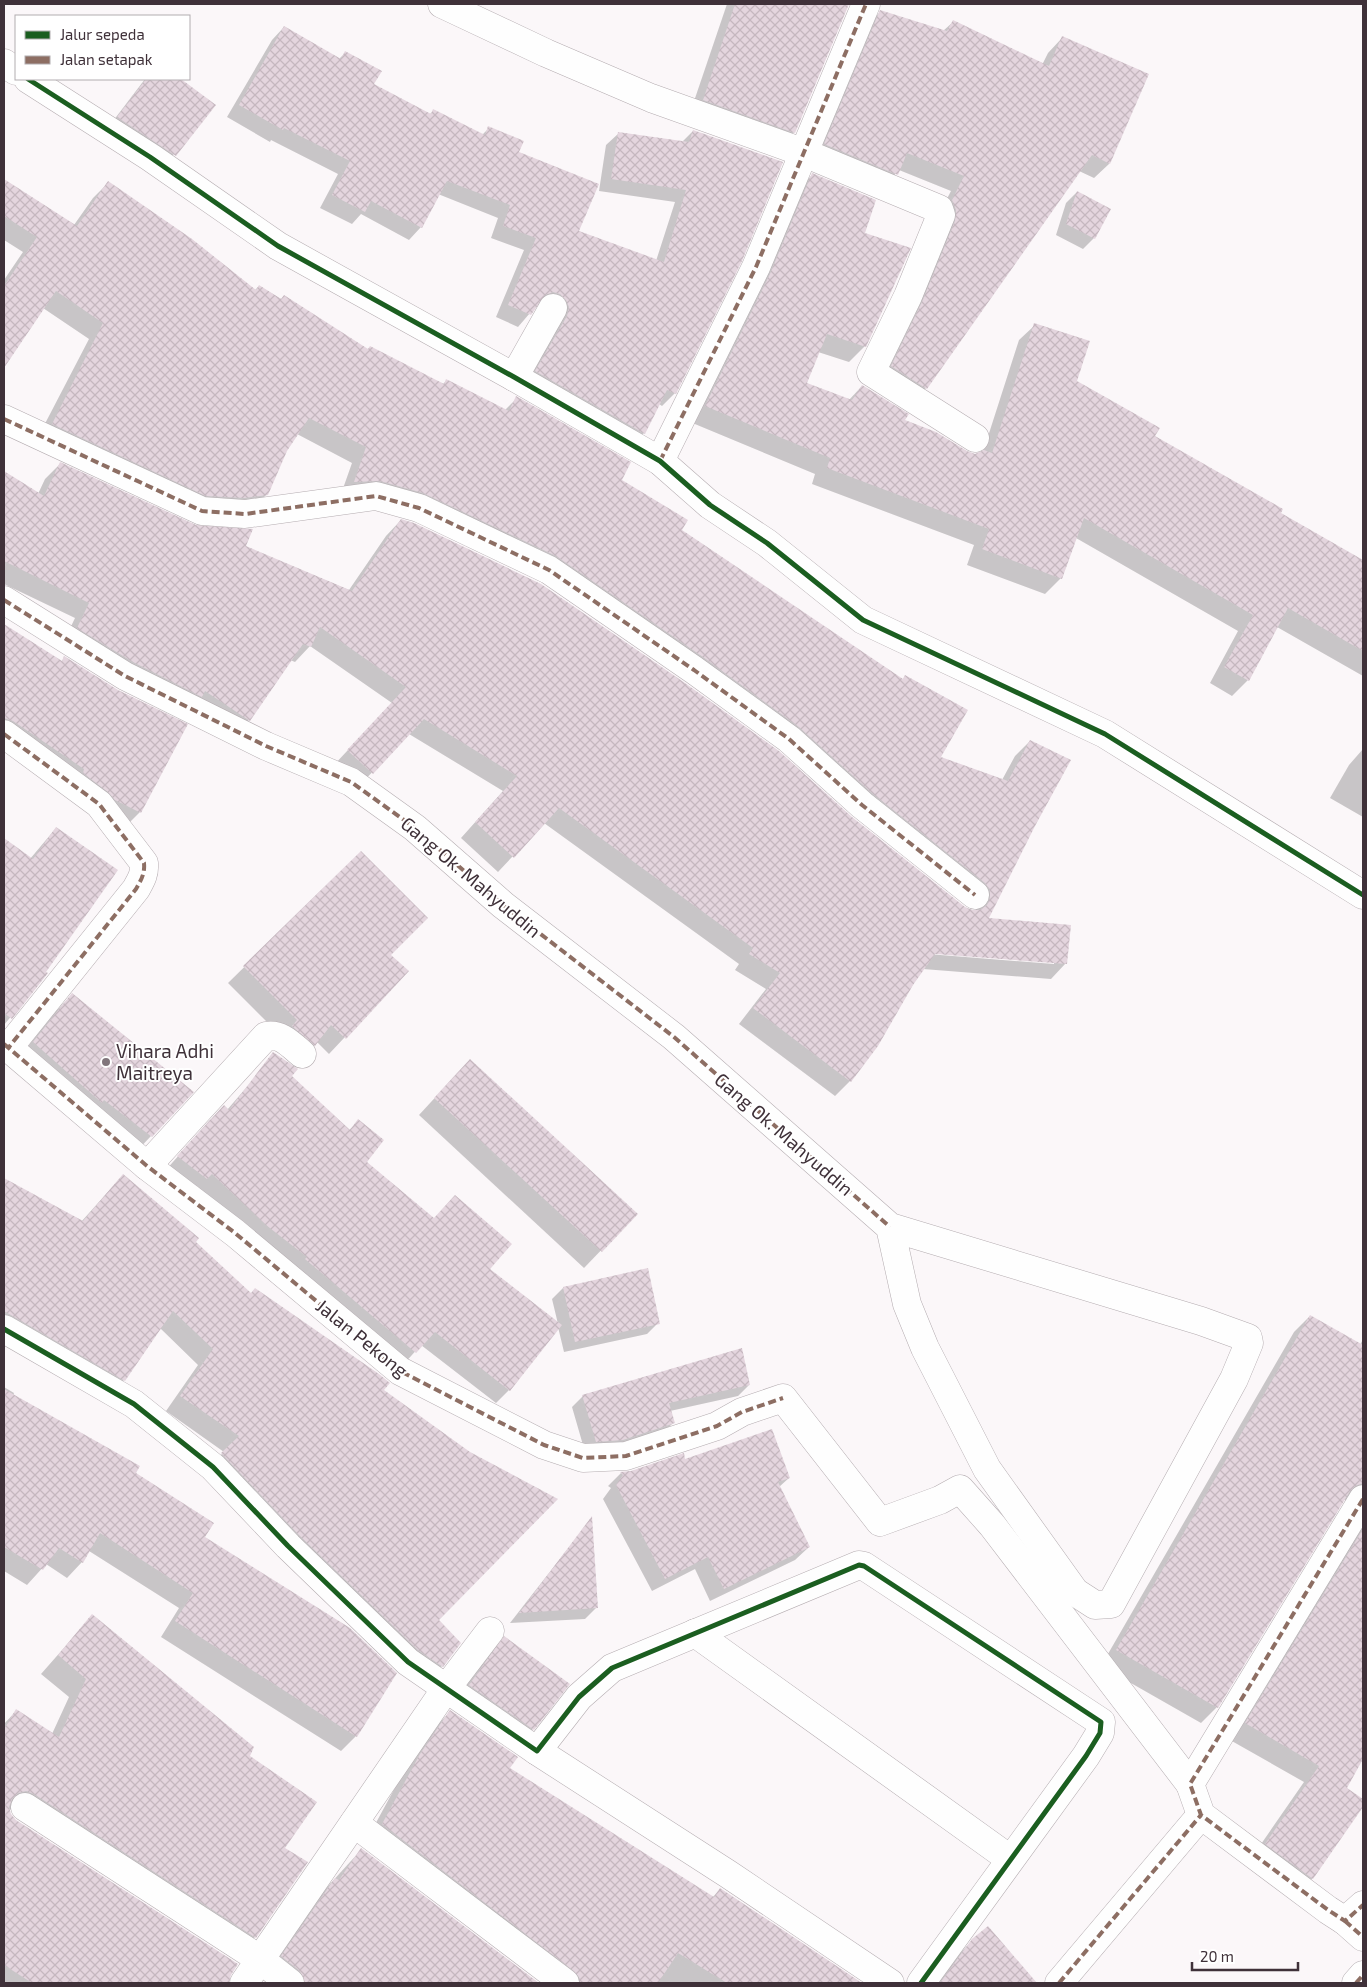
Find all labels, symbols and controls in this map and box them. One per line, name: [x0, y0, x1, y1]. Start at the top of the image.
legend: [15, 15, 190, 80]
text: Jalur sepeda: [60, 25, 145, 43]
text: Jalan setapak: [60, 50, 153, 68]
street label: Gang Ok. Mahyuddin: [397, 811, 546, 942]
place label: Vihara Adhi Maitreya: [116, 1039, 214, 1084]
marker: Vihara Adhi Maitreya: [100, 1056, 112, 1068]
street label: Gang Ok. Mahyuddin: [710, 1067, 858, 1200]
street label: Jalan Pekong: [312, 1294, 413, 1382]
scale bar: [1192, 1940, 1298, 1972]
text: 20 m: [1200, 1947, 1234, 1965]

